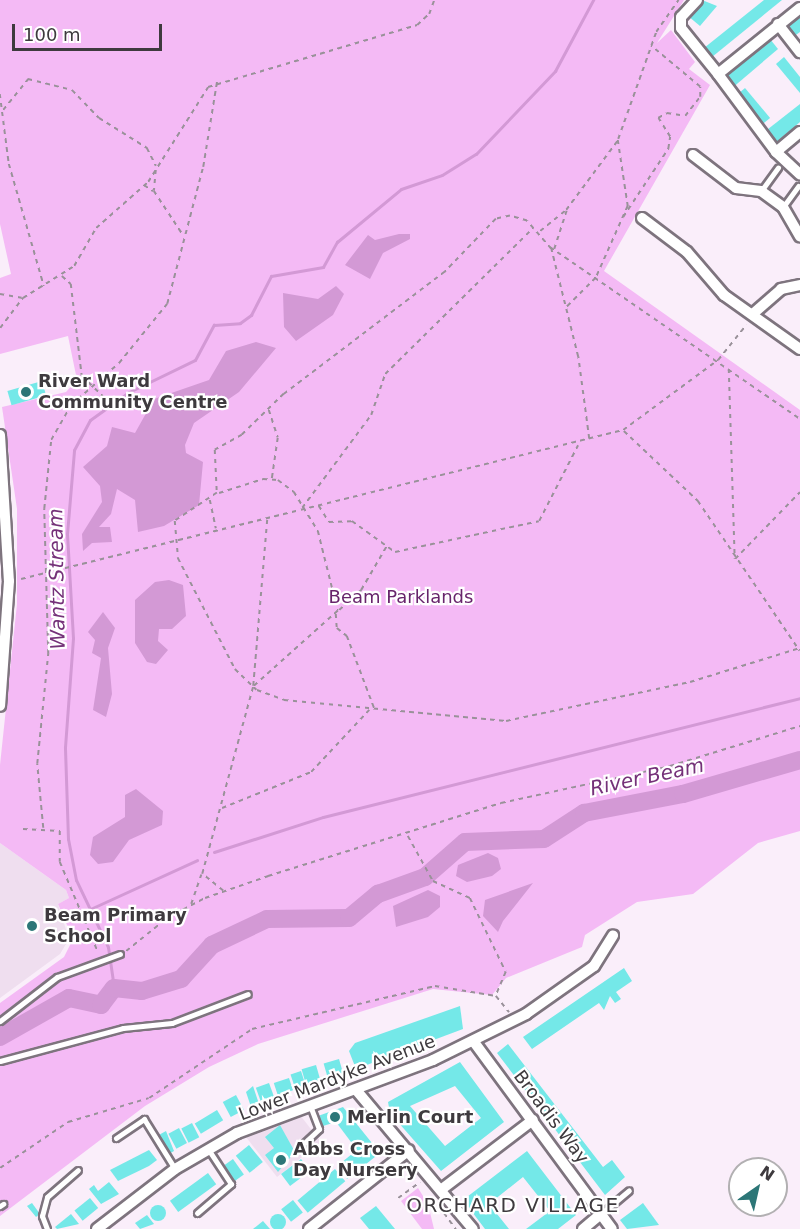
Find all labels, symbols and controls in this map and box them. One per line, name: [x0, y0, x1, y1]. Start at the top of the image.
scale bar: [15, 12, 165, 50]
text: 100 m: [23, 24, 81, 45]
place label: River Ward Community Centre: [38, 371, 227, 413]
marker: River Ward Community Centre: [19, 385, 33, 399]
water label: Wantz Stream: [44, 508, 70, 650]
park label: Beam Parklands: [329, 586, 473, 608]
water label: River Beam: [588, 753, 706, 801]
place label: Beam Primary School: [44, 905, 187, 948]
marker: Beam Primary School: [25, 919, 39, 933]
street label: Lower Mardyke Avenue: [236, 1031, 438, 1125]
street label: Broadis Way: [509, 1066, 593, 1168]
place label: Merlin Court: [347, 1106, 473, 1128]
marker: Merlin Court: [328, 1110, 342, 1124]
place label: Abbs Cross Day Nursery: [293, 1139, 418, 1182]
marker: Abbs Cross Day Nursery: [274, 1153, 288, 1167]
north arrow: [728, 1157, 788, 1217]
text: N: [756, 1162, 778, 1185]
district label: ORCHARD VILLAGE: [406, 1193, 620, 1217]

